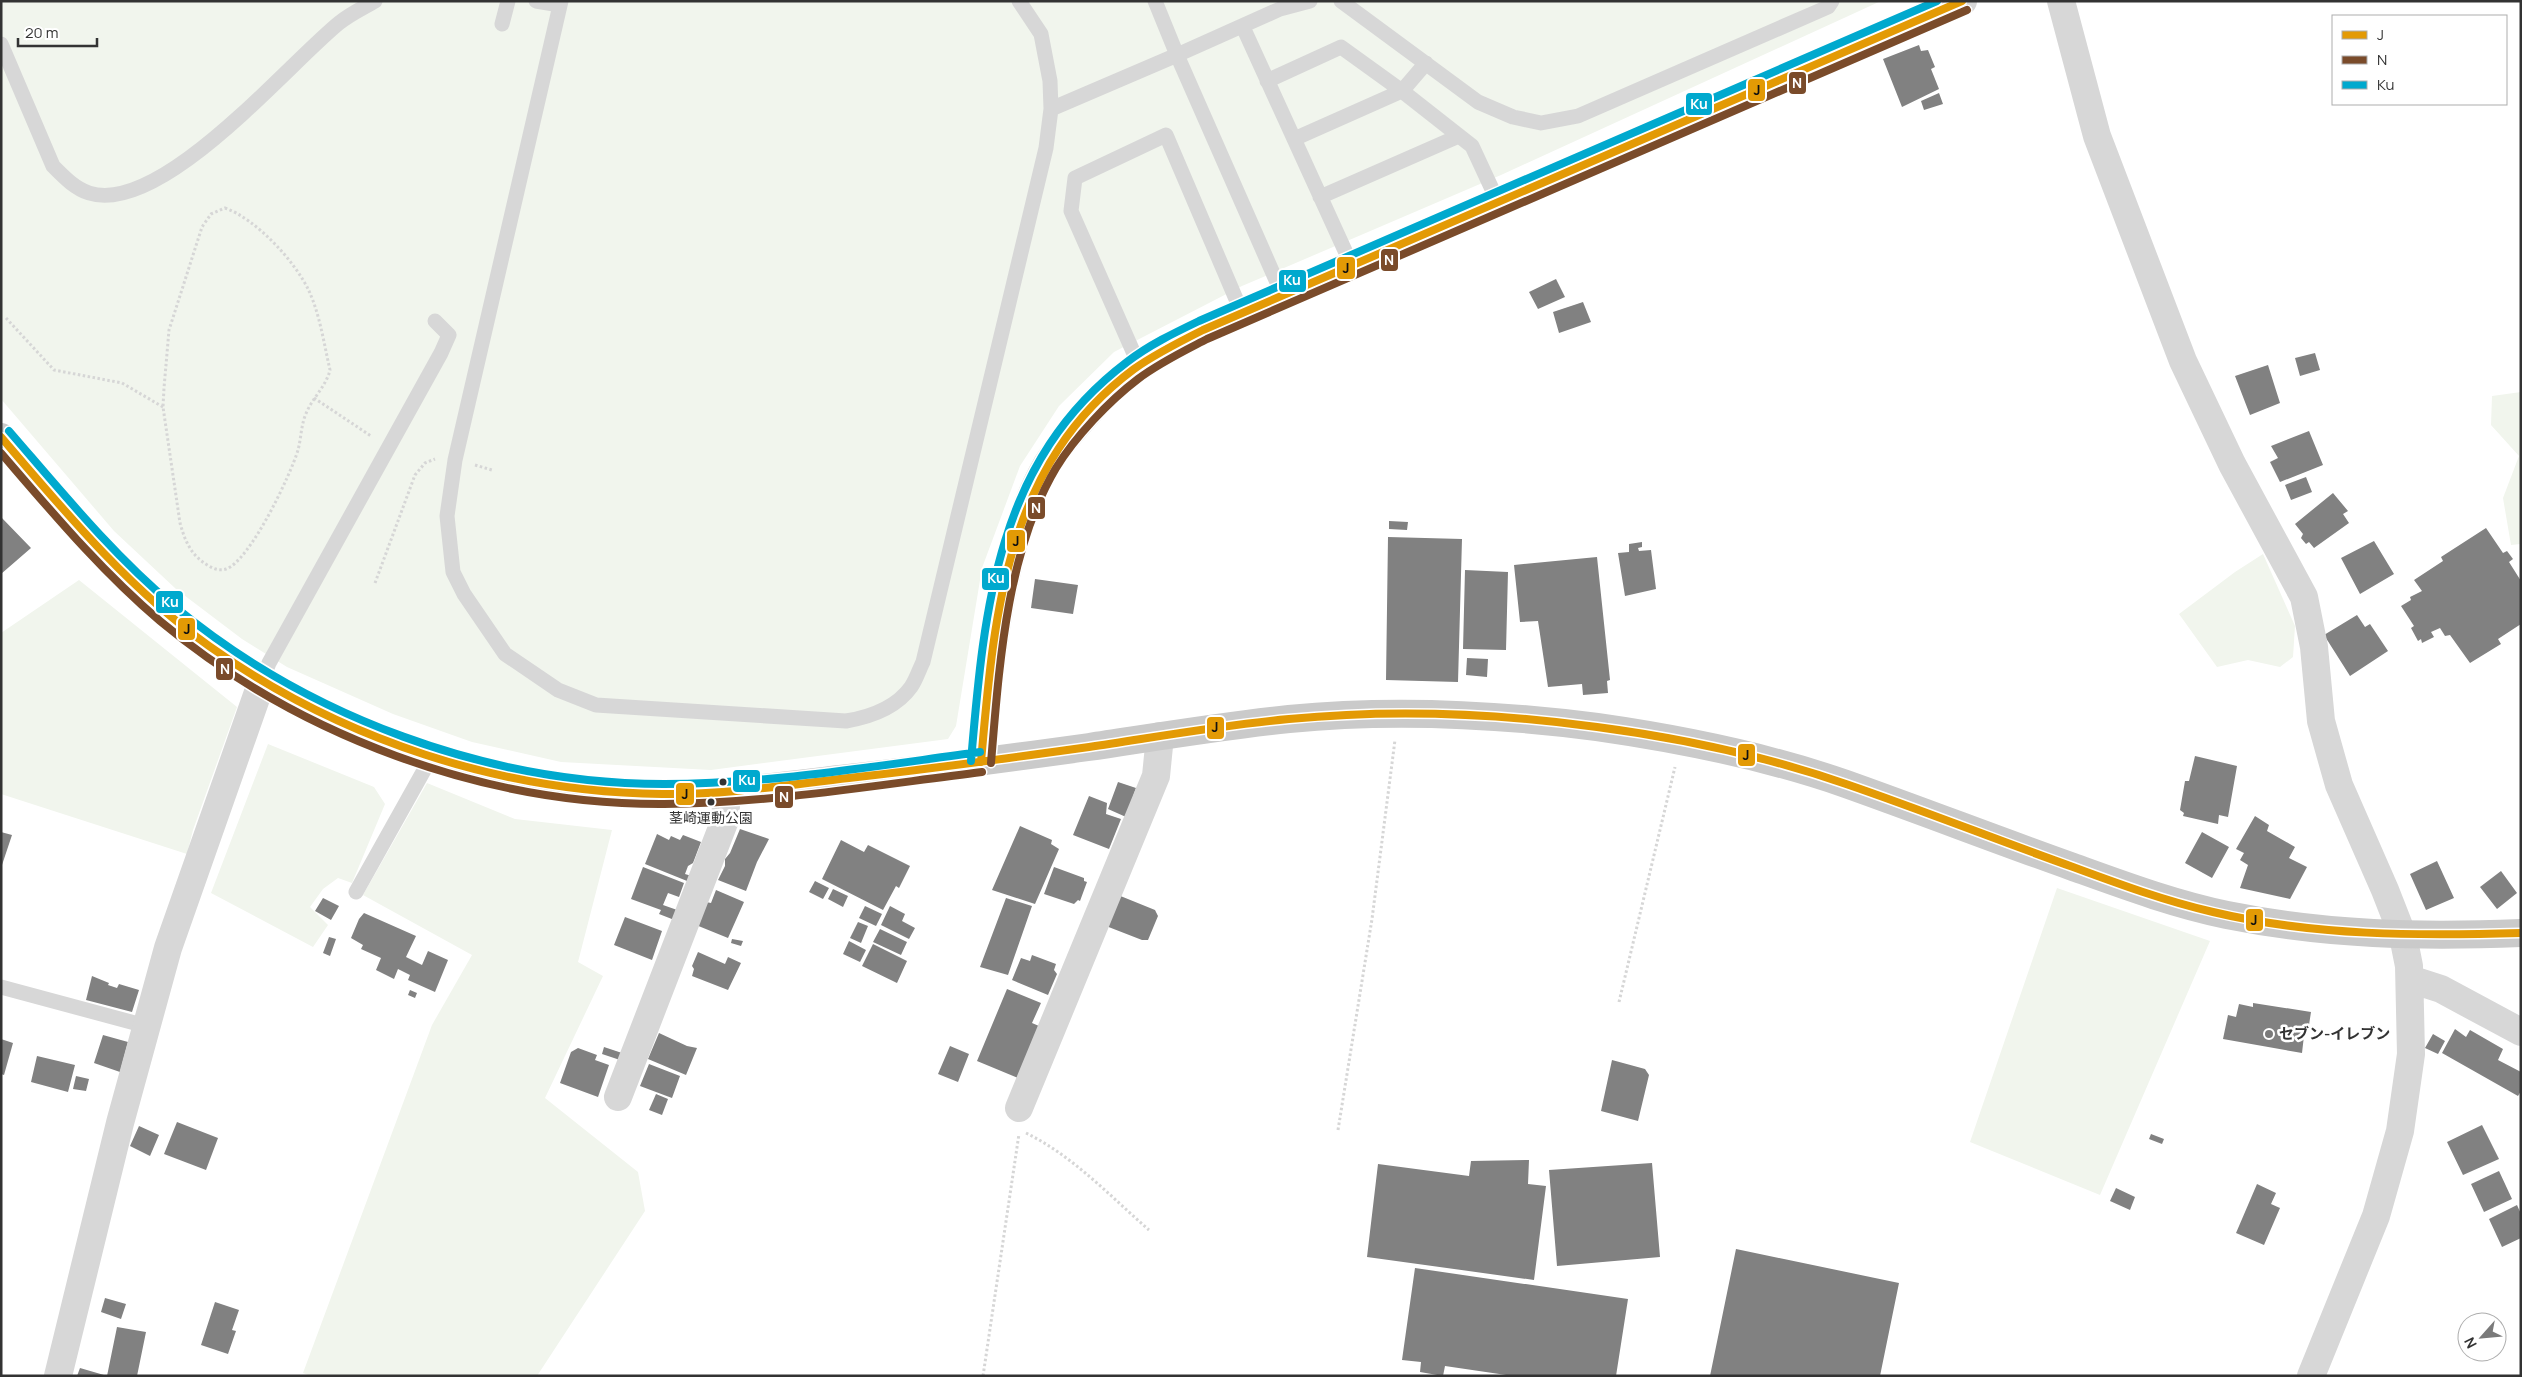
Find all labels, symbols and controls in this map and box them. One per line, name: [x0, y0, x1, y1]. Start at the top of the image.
scale bar: [18, 15, 96, 47]
legend: [2332, 15, 2507, 105]
text: 20 m: [25, 22, 58, 43]
text: J: [2377, 24, 2384, 45]
text: N: [2377, 49, 2387, 70]
line badge: N: [1788, 71, 1807, 95]
text: N: [1792, 73, 1802, 92]
text: Ku: [2377, 74, 2394, 95]
line badge: J: [1747, 78, 1766, 102]
text: J: [1753, 80, 1761, 99]
line badge: Ku: [1685, 92, 1713, 116]
text: Ku: [1690, 94, 1708, 113]
line badge: N: [1380, 248, 1399, 272]
text: N: [1384, 250, 1394, 269]
line badge: J: [1336, 256, 1356, 280]
text: J: [1342, 258, 1350, 277]
line badge: Ku: [1278, 269, 1307, 293]
text: Ku: [1283, 270, 1301, 289]
line badge: N: [1027, 496, 1046, 520]
text: N: [1031, 498, 1041, 517]
line badge: J: [1006, 529, 1026, 553]
text: J: [1012, 531, 1020, 550]
line badge: Ku: [981, 567, 1010, 591]
text: Ku: [987, 568, 1005, 587]
line badge: Ku: [155, 590, 184, 614]
text: Ku: [161, 592, 179, 611]
line badge: J: [177, 617, 196, 641]
text: J: [183, 619, 191, 638]
line badge: N: [215, 657, 234, 681]
text: N: [220, 659, 230, 678]
line badge: J: [1206, 716, 1225, 740]
text: J: [1211, 717, 1219, 736]
line badge: J: [1737, 743, 1756, 767]
text: J: [1742, 745, 1750, 764]
line badge: Ku: [732, 769, 761, 793]
text: Ku: [738, 770, 756, 789]
unlabelled marker: [718, 777, 728, 787]
line badge: J: [675, 782, 695, 806]
text: J: [681, 784, 689, 803]
line badge: N: [774, 785, 794, 809]
text: N: [779, 787, 789, 806]
marker: 茎崎運動公園: [706, 797, 716, 807]
place label: 茎崎運動公園: [669, 808, 753, 827]
line badge: J: [2245, 908, 2264, 932]
text: J: [2250, 910, 2258, 929]
place label: セブン-イレブン: [2279, 1023, 2390, 1044]
marker: セブン-イレブン: [2263, 1028, 2275, 1040]
north arrow: [2457, 1312, 2507, 1362]
text: N: [2459, 1334, 2481, 1352]

